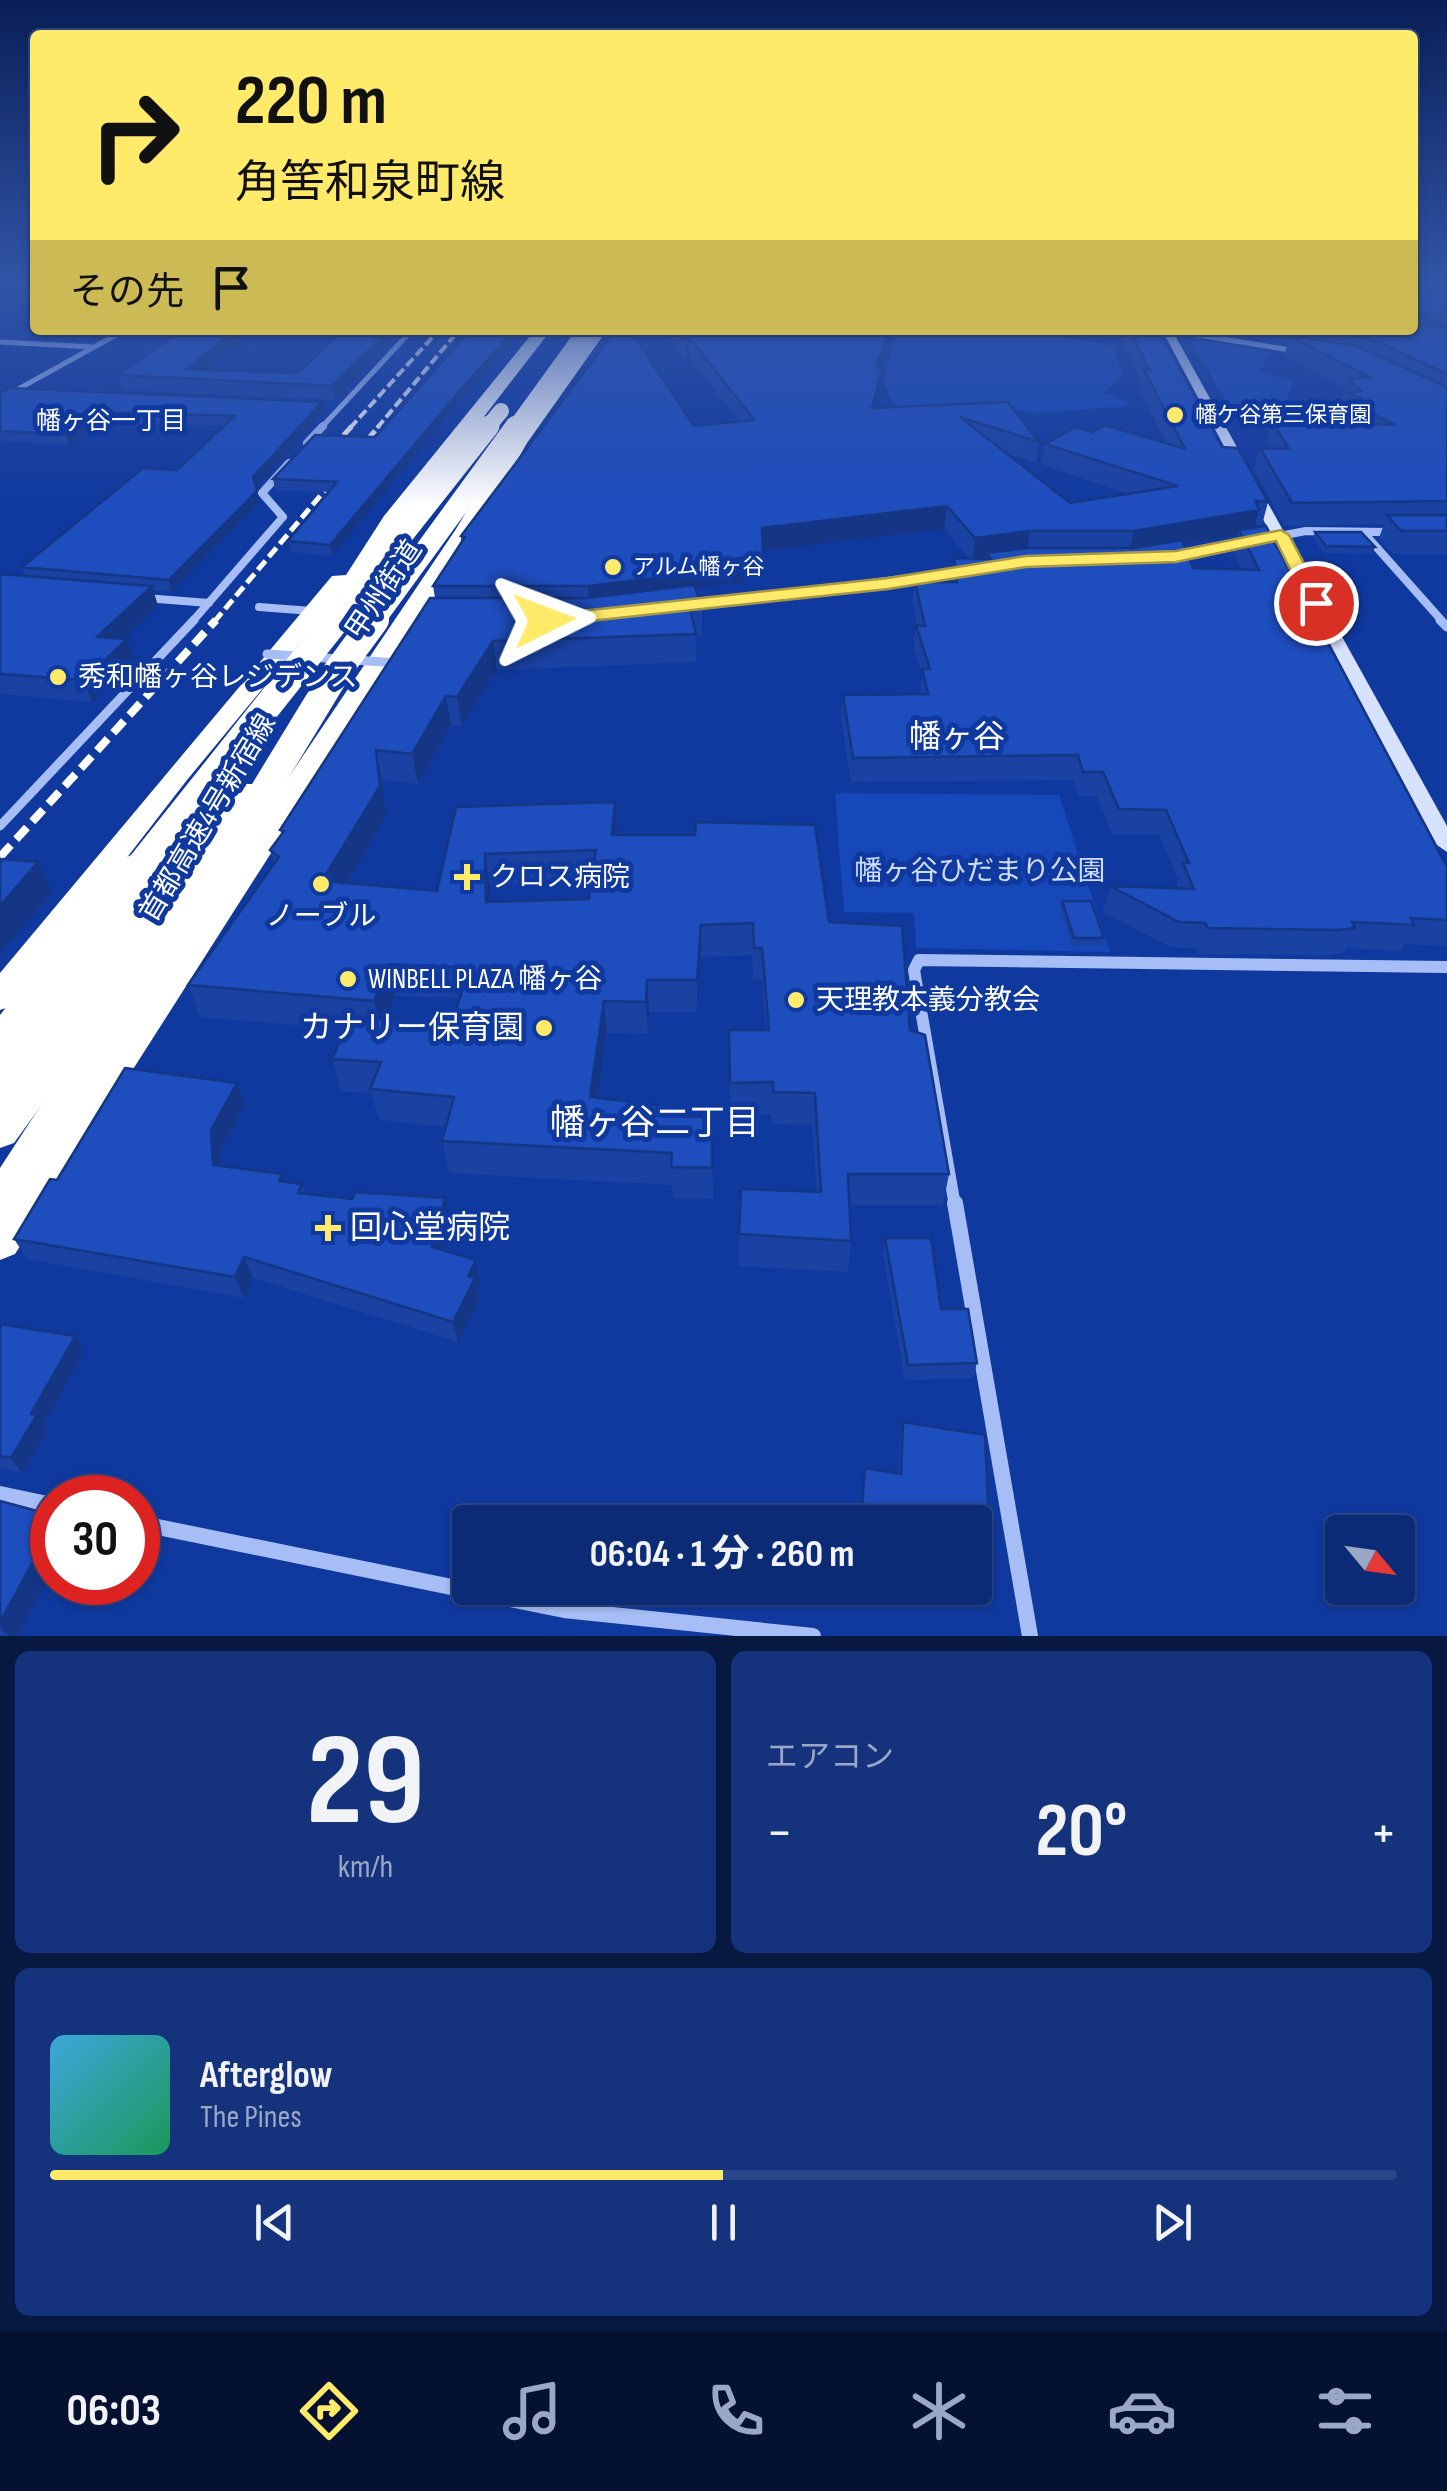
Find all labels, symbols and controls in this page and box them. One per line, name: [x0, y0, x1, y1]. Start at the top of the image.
text: 220 m: [235, 60, 387, 144]
icon: right: [70, 70, 200, 200]
text: 角筈和泉町線: [235, 156, 505, 211]
icon: arrive: [204, 260, 259, 315]
text: その先: [70, 270, 184, 315]
place label: 幡ケ谷第三保育園: [1195, 402, 1371, 429]
marker: 幡ケ谷第三保育園: [1164, 404, 1186, 426]
district label: 幡ヶ谷一丁目: [36, 406, 186, 437]
street label: 甲州街道: [339, 534, 429, 646]
place label: アルム幡ヶ谷: [633, 554, 764, 581]
marker: アルム幡ヶ谷: [602, 556, 624, 578]
pin: [1274, 561, 1359, 646]
position arrow: [492, 568, 596, 672]
icon: arrive: [1289, 576, 1344, 631]
place label: 秀和幡ヶ谷レジデンス: [78, 661, 357, 694]
marker: 秀和幡ヶ谷レジデンス: [47, 666, 69, 688]
street label: 首都高速4号新宿線: [133, 708, 283, 928]
district label: 幡ヶ谷: [909, 718, 1005, 757]
park label: 幡ヶ谷ひだまり公園: [854, 855, 1106, 888]
place label: クロス病院: [490, 861, 630, 894]
marker: クロス病院: [454, 864, 480, 890]
marker: ノーブル: [310, 873, 332, 895]
place label: ノーブル: [266, 900, 376, 933]
place label: WINBELL PLAZA 幡ヶ谷: [368, 963, 602, 996]
marker: WINBELL PLAZA 幡ヶ谷: [337, 968, 359, 990]
place label: 天理教本義分教会: [816, 984, 1040, 1017]
marker: 天理教本義分教会: [785, 989, 807, 1011]
place label: カナリー保育園: [300, 1009, 524, 1048]
marker: カナリー保育園: [533, 1017, 555, 1039]
district label: 幡ヶ谷二丁目: [550, 1102, 760, 1145]
place label: 回心堂病院: [350, 1209, 510, 1248]
marker: 回心堂病院: [315, 1215, 341, 1241]
speed limit sign: 30: [30, 1475, 160, 1605]
north arrow: [1325, 1515, 1415, 1605]
map controls: [1325, 1515, 1415, 1605]
text: 06:04 · 1 分 · 260 m: [590, 1532, 854, 1577]
text: 29: [306, 1705, 425, 1861]
text: エアコン: [766, 1738, 894, 1777]
text: 20°: [1035, 1787, 1128, 1878]
text: −: [766, 1800, 793, 1867]
text: +: [1370, 1800, 1397, 1867]
text: km/h: [338, 1848, 393, 1887]
text: Afterglow: [200, 2053, 333, 2098]
text: The Pines: [200, 2098, 302, 2137]
icon: previous: [247, 2195, 302, 2250]
icon: pause: [696, 2195, 751, 2250]
icon: next: [1145, 2195, 1200, 2250]
icon: directions: [294, 2376, 364, 2446]
icon: music: [497, 2376, 567, 2446]
icon: phone: [701, 2376, 771, 2446]
icon: climate: [904, 2376, 974, 2446]
icon: car: [1107, 2376, 1177, 2446]
icon: filters: [1310, 2376, 1380, 2446]
text: 06:03: [67, 2384, 161, 2439]

